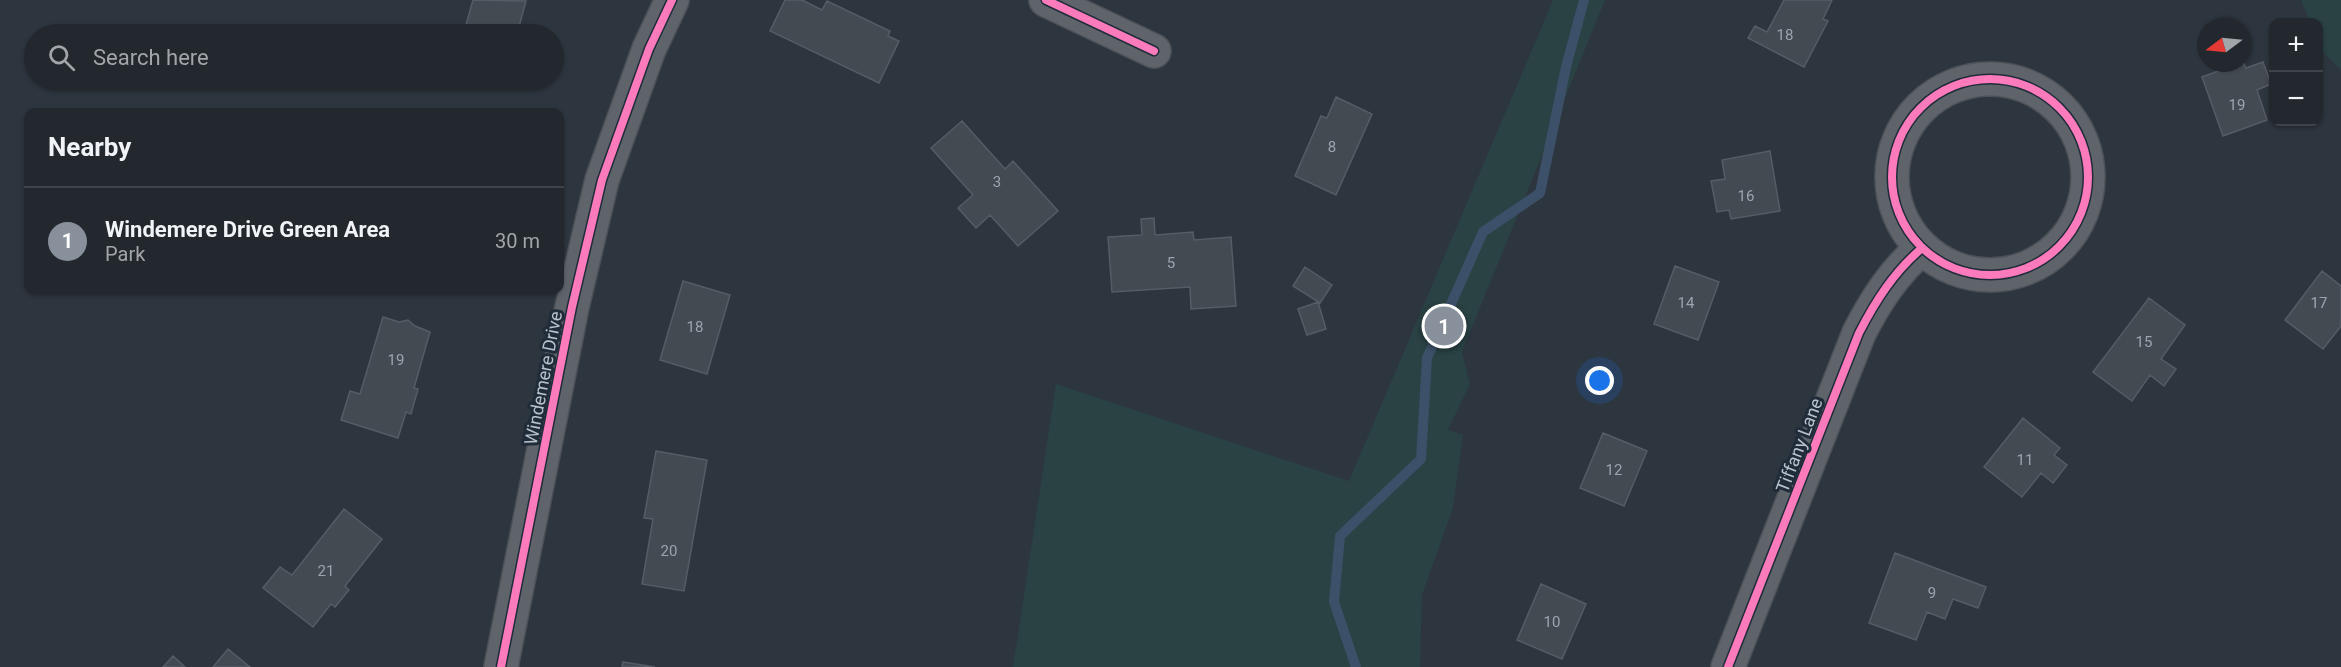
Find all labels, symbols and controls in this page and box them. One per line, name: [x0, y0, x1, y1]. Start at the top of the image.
north arrow: [2197, 18, 2251, 72]
map controls: [2269, 18, 2323, 126]
button: +: [2269, 18, 2323, 72]
search box: [24, 24, 564, 90]
house number: 18: [1777, 26, 1793, 44]
icon: search: [45, 41, 78, 74]
text: Search here: [93, 45, 209, 70]
button: −: [2269, 72, 2323, 126]
house number: 19: [2229, 96, 2245, 114]
text: Nearby: [48, 132, 131, 162]
house number: 8: [1328, 138, 1336, 156]
house number: 3: [993, 173, 1001, 191]
house number: 16: [1738, 187, 1754, 205]
text: Windemere Drive Green Area: [105, 217, 390, 242]
text: 1: [62, 229, 73, 253]
text: 30 m: [495, 229, 540, 253]
text: Park: [105, 242, 145, 266]
house number: 5: [1167, 254, 1175, 272]
house number: 14: [1678, 294, 1695, 312]
house number: 17: [2311, 294, 2327, 312]
pin: 1: [1424, 304, 1464, 348]
street label: Windemere Drive: [520, 309, 566, 447]
house number: 18: [687, 318, 703, 336]
house number: 15: [2136, 333, 2152, 351]
house number: 19: [388, 351, 404, 369]
your location: [1585, 366, 1614, 395]
street label: Tiffany Lane: [1771, 395, 1827, 495]
house number: 11: [2017, 451, 2033, 469]
house number: 12: [1606, 461, 1622, 479]
house number: 20: [661, 542, 677, 560]
house number: 21: [318, 562, 334, 580]
house number: 9: [1928, 584, 1936, 602]
house number: 10: [1544, 613, 1560, 631]

